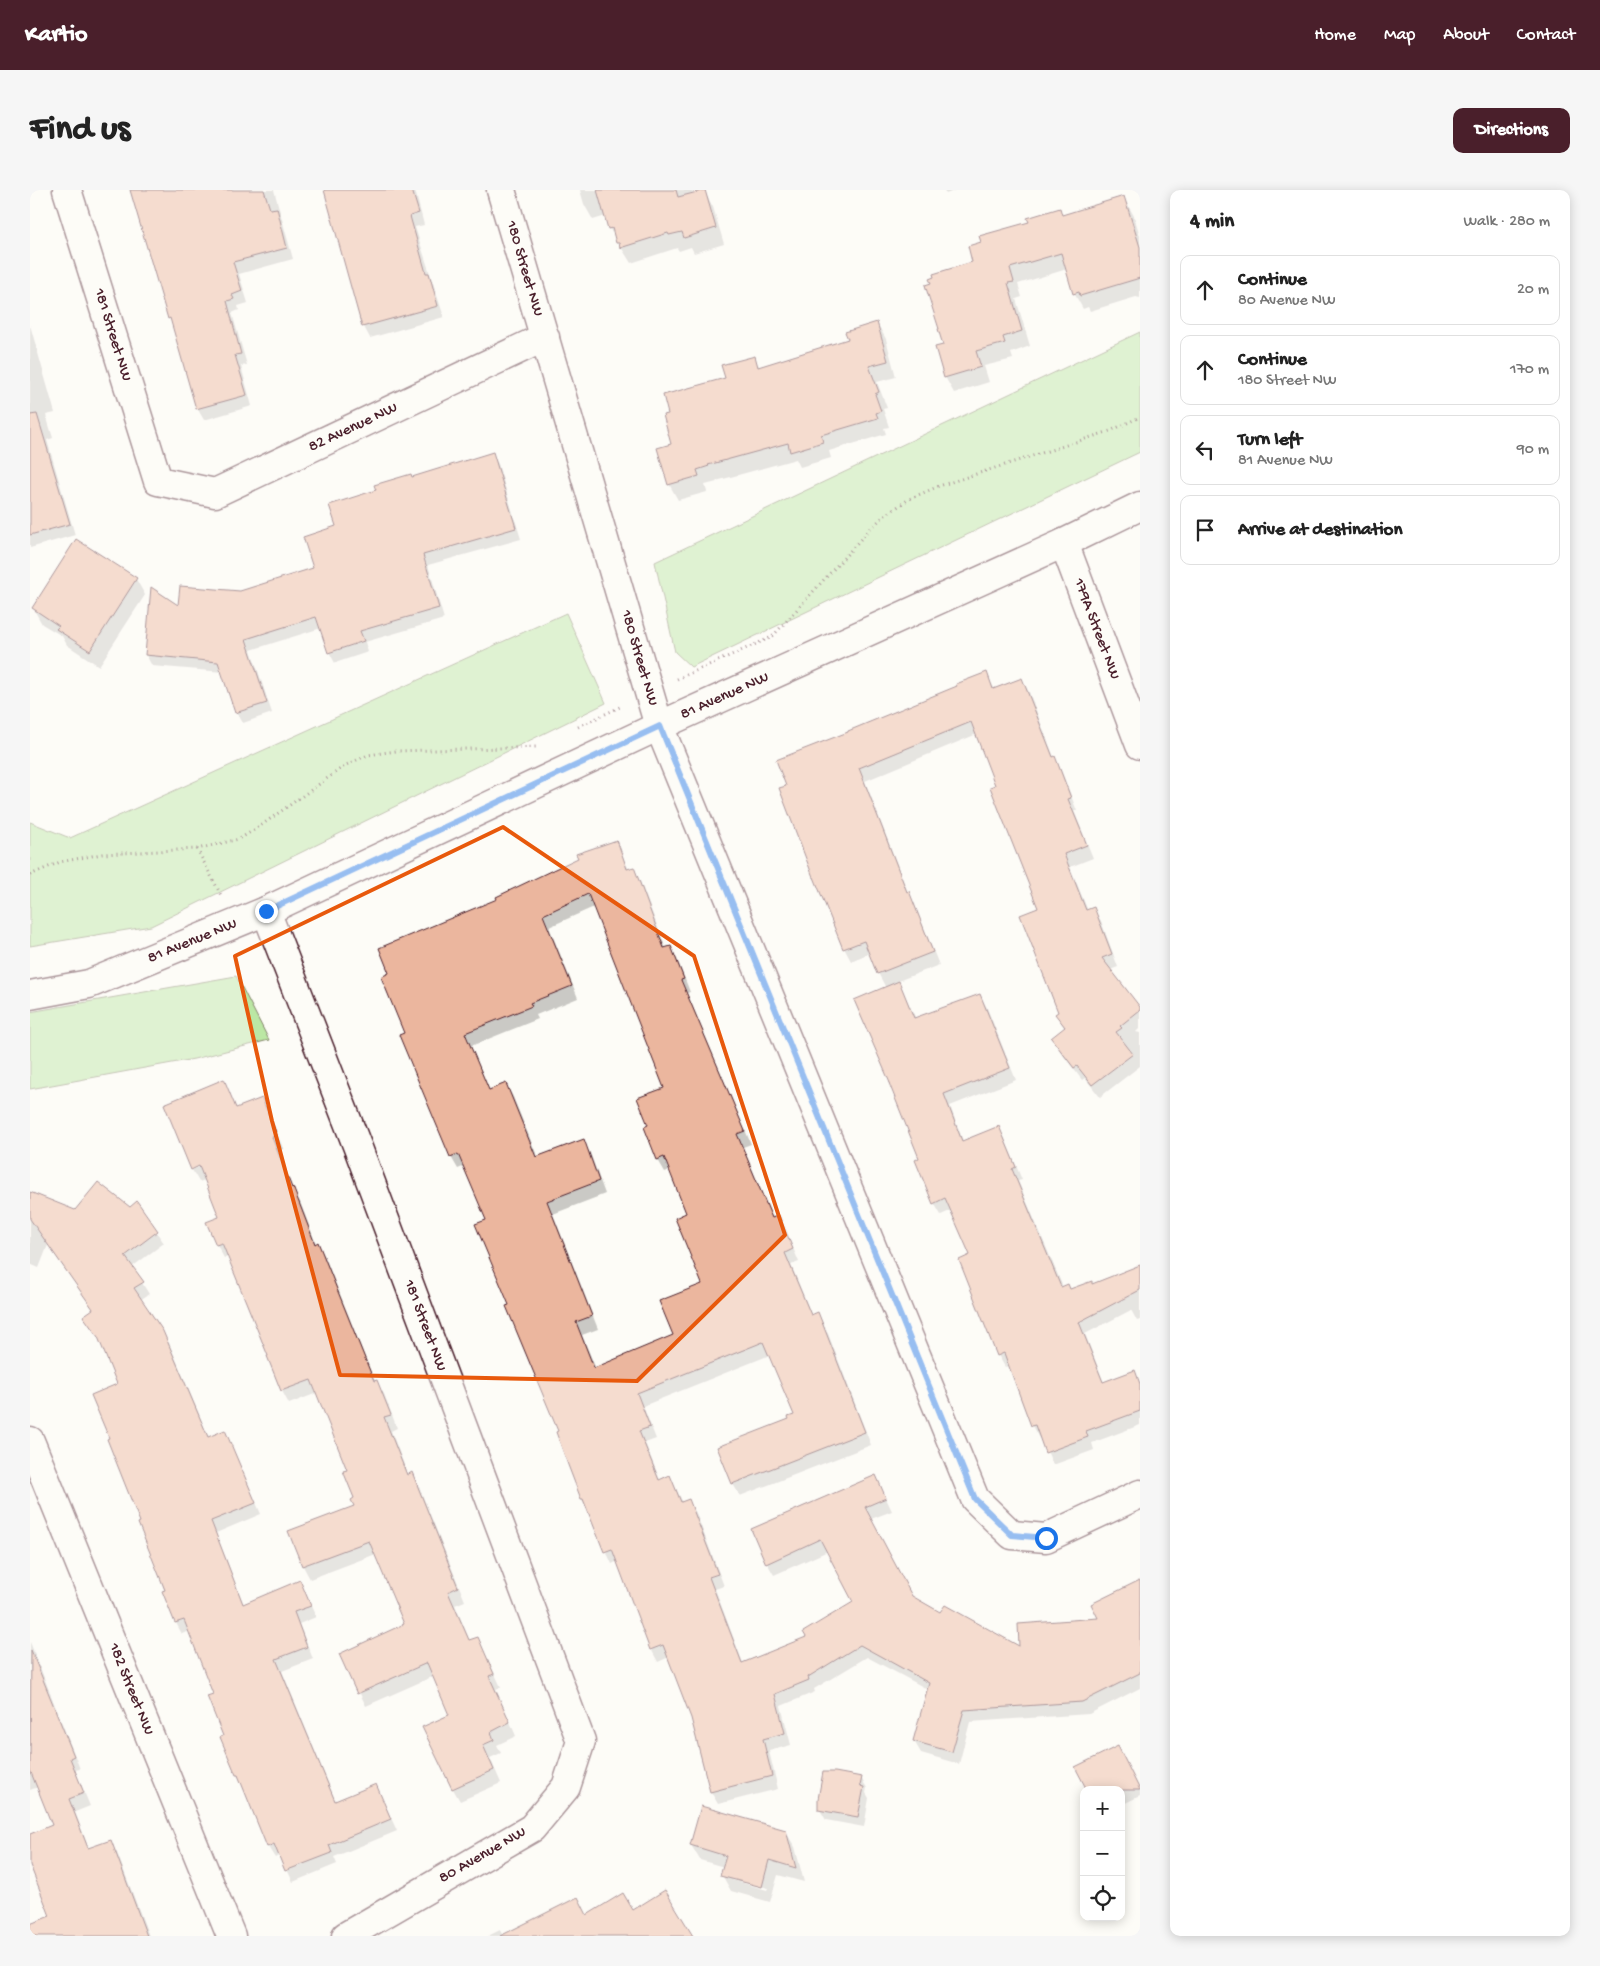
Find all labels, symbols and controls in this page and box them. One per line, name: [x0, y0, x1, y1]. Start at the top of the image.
text: Kartio: [25, 21, 88, 50]
text: Home: [1314, 25, 1356, 46]
text: Map: [1384, 25, 1415, 46]
text: About: [1443, 25, 1489, 46]
text: Contact: [1517, 25, 1575, 46]
button: Directions: [1453, 108, 1570, 153]
text: Find us: [30, 110, 130, 151]
text: 4 min: [1190, 210, 1234, 235]
text: Walk · 280 m: [1463, 213, 1550, 232]
street label: 180 Street NW: [501, 218, 547, 319]
text: Continue: [1238, 269, 1307, 292]
icon: ahead: [1191, 276, 1219, 304]
text: 20 m: [1517, 281, 1549, 300]
street label: 181 Street NW: [89, 285, 136, 384]
text: 80 Avenue NW: [1238, 292, 1336, 311]
text: Continue: [1238, 349, 1307, 372]
icon: ahead: [1191, 356, 1219, 384]
text: 170 m: [1510, 361, 1549, 380]
text: 180 Street NW: [1238, 372, 1337, 391]
street label: 82 Avenue NW: [306, 398, 401, 457]
text: Turn left: [1238, 429, 1302, 452]
icon: left: [1191, 436, 1219, 464]
text: 90 m: [1517, 441, 1549, 460]
text: 81 Avenue NW: [1238, 452, 1333, 471]
icon: arrive: [1191, 516, 1219, 544]
text: Arrive at destination: [1238, 519, 1402, 542]
street label: 179A Street NW: [1068, 575, 1124, 683]
street label: 180 Street NW: [616, 607, 662, 708]
street label: 81 Avenue NW: [678, 668, 772, 725]
route end: [255, 900, 278, 923]
street label: 81 Avenue NW: [145, 914, 240, 968]
street label: 181 Street NW: [399, 1276, 451, 1374]
route start: [1035, 1527, 1058, 1550]
street label: 182 Street NW: [103, 1640, 158, 1738]
map controls: [1080, 1786, 1125, 1921]
button: +: [1080, 1786, 1125, 1831]
street label: 80 Avenue NW: [436, 1823, 530, 1889]
button: −: [1080, 1831, 1125, 1876]
button: locate: [1080, 1876, 1125, 1921]

